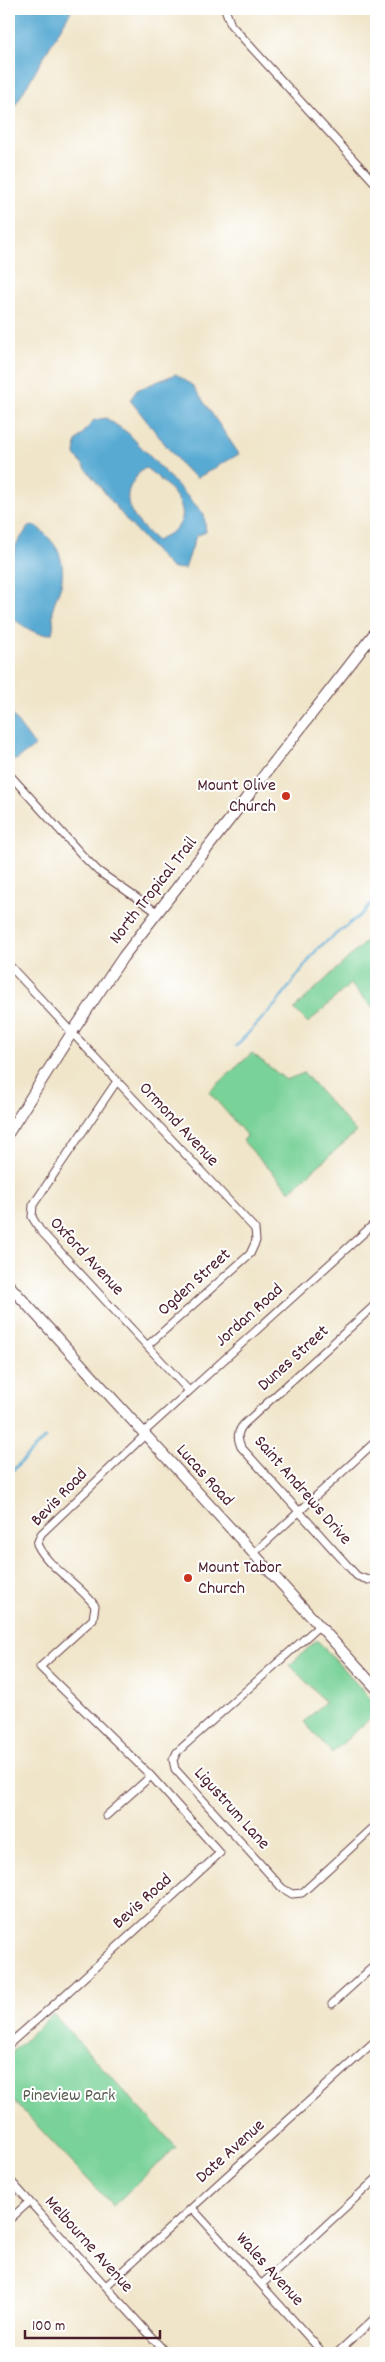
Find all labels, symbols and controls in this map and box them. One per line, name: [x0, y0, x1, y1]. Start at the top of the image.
place label: Mount Olive Church: [197, 774, 276, 820]
marker: Mount Olive Church: [280, 790, 292, 802]
street label: North Tropical Trail: [104, 832, 204, 950]
street label: Ormond Avenue: [132, 1077, 224, 1173]
street label: Oxford Avenue: [43, 1212, 129, 1302]
street label: Ogden Street: [153, 1243, 237, 1323]
street label: Jordan Road: [210, 1279, 290, 1353]
street label: Dunes Street: [253, 1320, 336, 1398]
street label: Saint Andrews Drive: [247, 1431, 357, 1551]
street label: Lucas Road: [169, 1439, 239, 1513]
street label: Bevis Road: [26, 1463, 94, 1533]
place label: Mount Tabor Church: [198, 1556, 282, 1602]
marker: Mount Tabor Church: [182, 1572, 194, 1584]
street label: Ligustrum Lane: [187, 1762, 275, 1856]
street label: Bevis Road: [108, 1868, 178, 1936]
park label: Pineview Park: [23, 2084, 115, 2109]
street label: Date Avenue: [191, 2114, 271, 2190]
street label: Melbourne Avenue: [38, 2191, 138, 2299]
street label: Wales Avenue: [229, 2227, 309, 2313]
scale bar: [25, 2307, 160, 2339]
text: 100 m: [32, 2316, 65, 2338]

